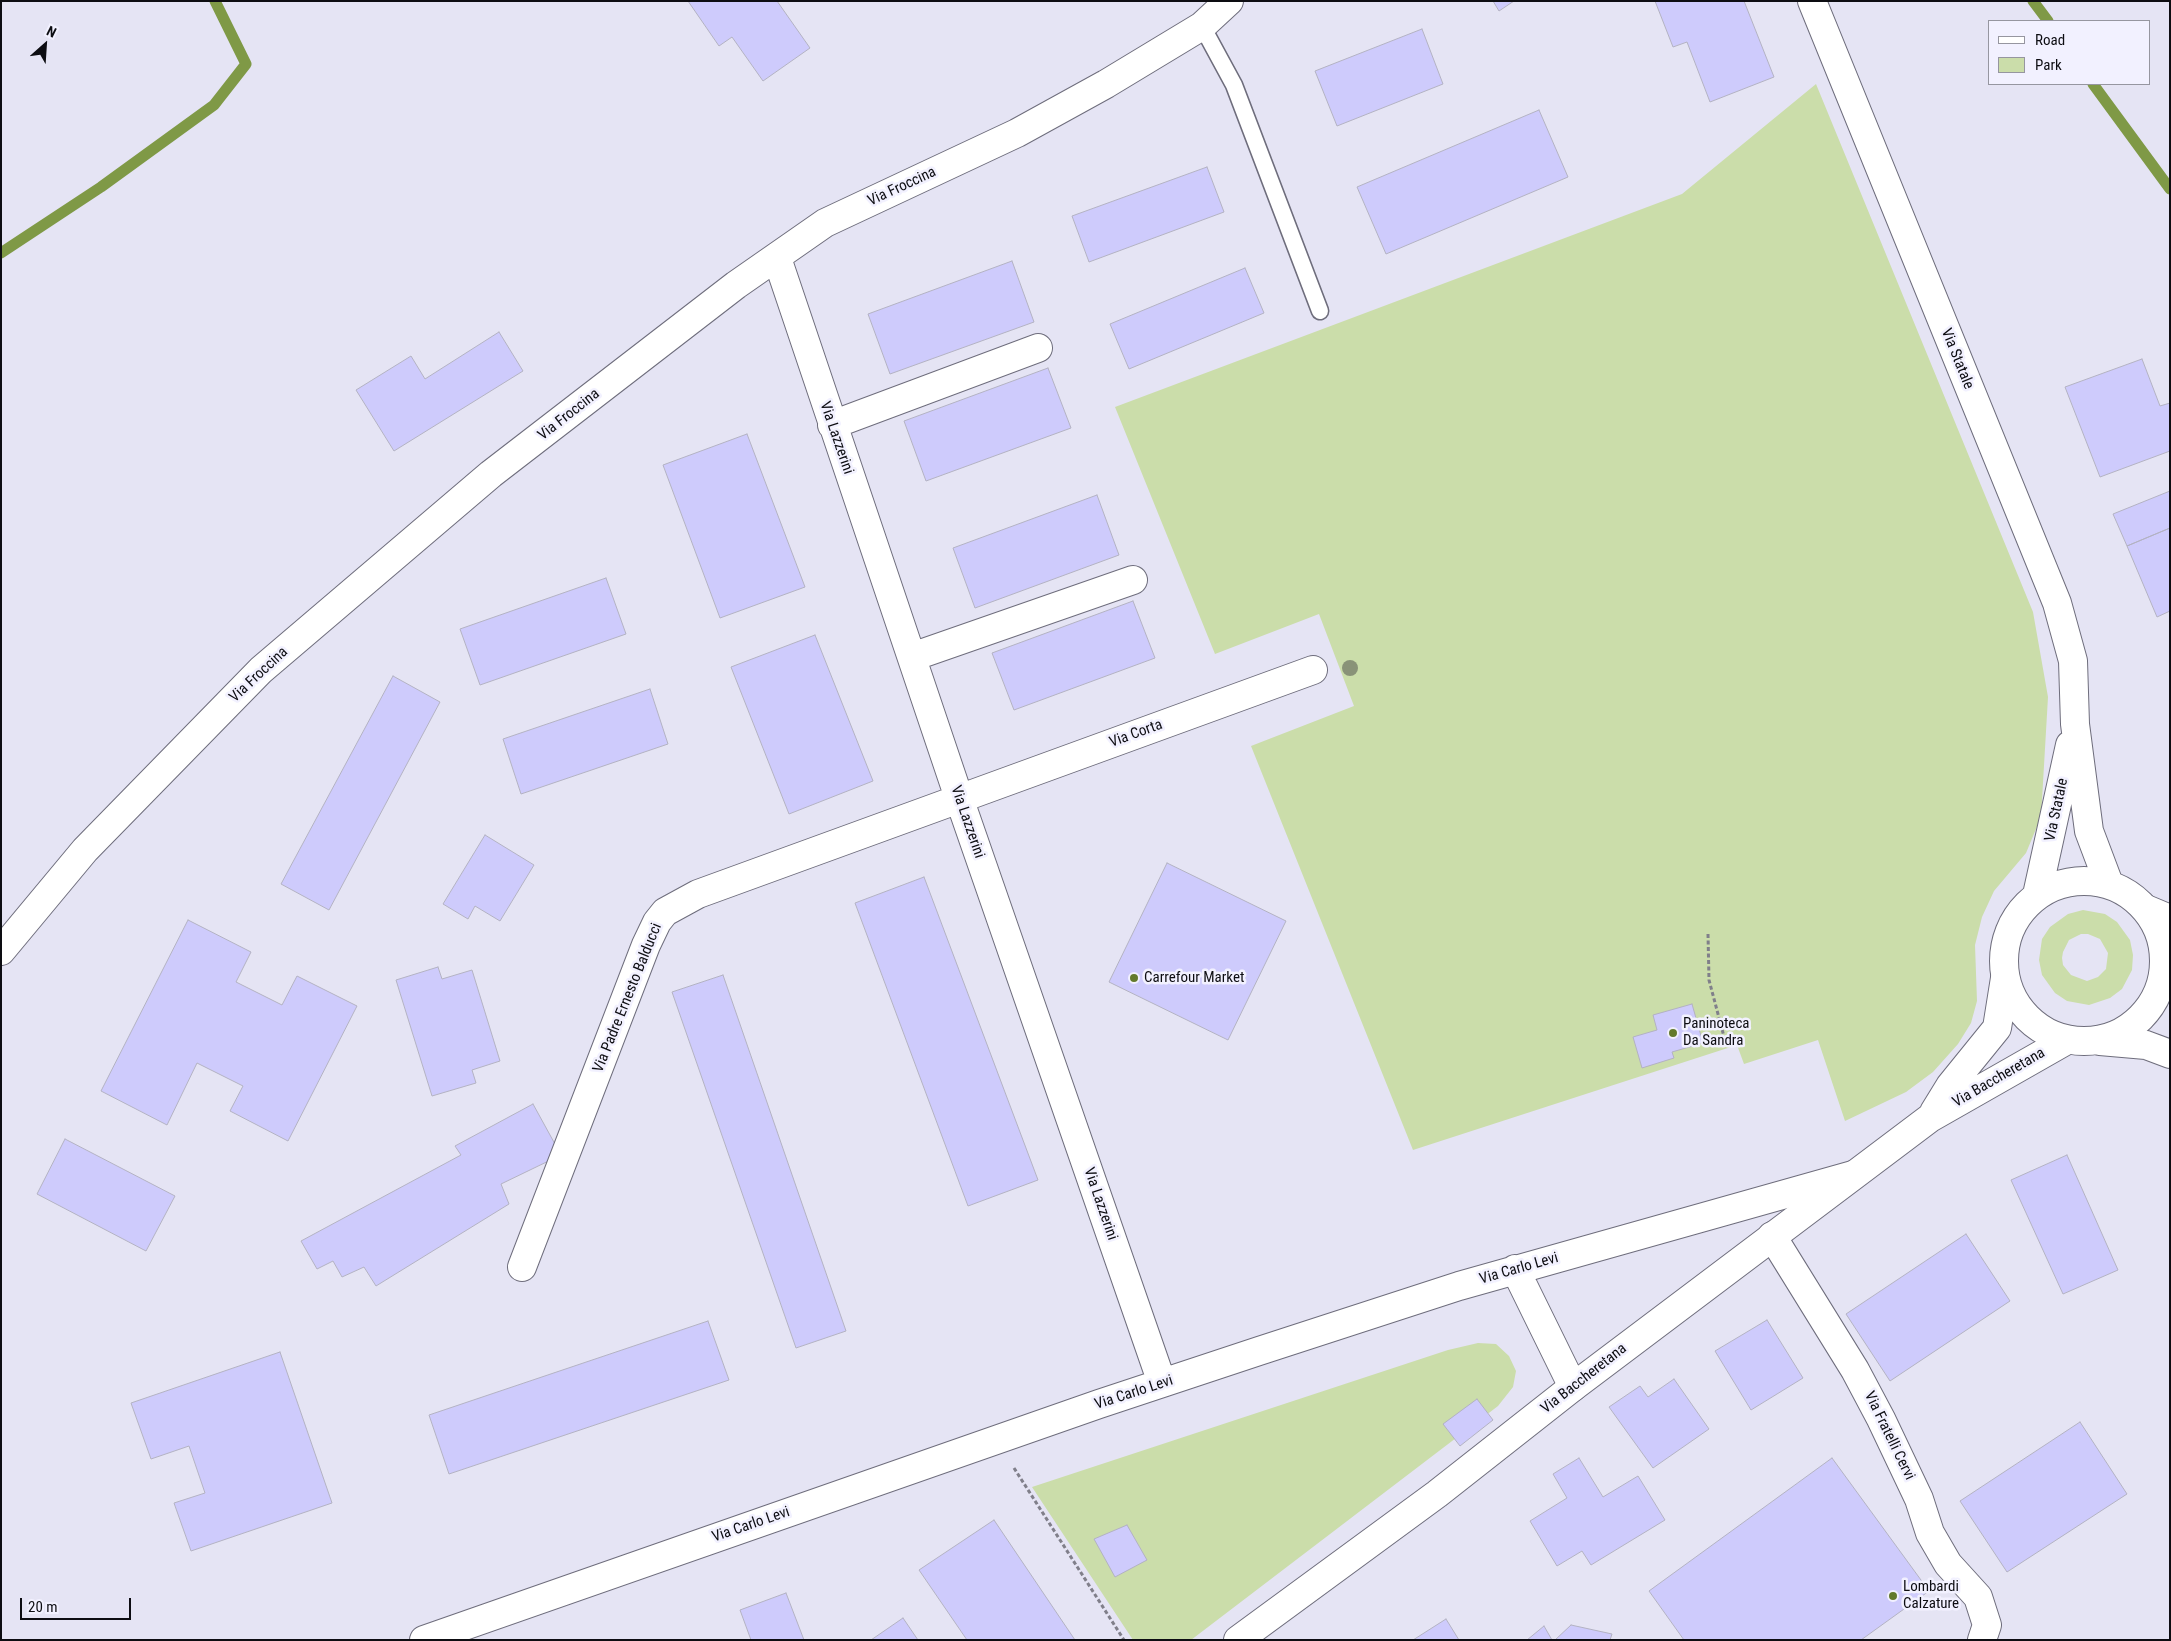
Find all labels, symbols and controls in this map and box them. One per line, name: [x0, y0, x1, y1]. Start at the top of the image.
north arrow: [20, 20, 70, 70]
legend: [1988, 20, 2151, 85]
text: N: [44, 22, 59, 41]
text: Road: [2035, 31, 2065, 49]
text: Park: [2035, 56, 2062, 74]
street label: Via Froccina: [865, 163, 939, 211]
street label: Via Statale: [1937, 326, 1977, 392]
street label: Via Froccina: [535, 385, 603, 445]
street label: Via Lazzerini: [815, 399, 857, 477]
street label: Via Froccina: [226, 643, 292, 707]
street label: Via Corta: [1107, 716, 1165, 752]
street label: Via Statale: [2042, 777, 2072, 843]
street label: Via Lazzerini: [946, 783, 988, 861]
street label: Via Padre Ernesto Balducci: [590, 921, 666, 1075]
place label: Carrefour Market: [1144, 969, 1244, 987]
marker: Carrefour Market: [1128, 972, 1140, 984]
place label: Paninoteca Da Sandra: [1683, 1015, 1750, 1050]
marker: Paninoteca Da Sandra: [1667, 1027, 1679, 1039]
street label: Via Baccheretana: [1950, 1044, 2048, 1112]
street label: Via Lazzerini: [1079, 1165, 1121, 1243]
street label: Via Carlo Levi: [1478, 1249, 1560, 1289]
street label: Via Baccheretana: [1538, 1340, 1630, 1418]
street label: Via Carlo Levi: [1093, 1372, 1175, 1414]
street label: Via Fratelli Cervi: [1860, 1389, 1918, 1483]
street label: Via Carlo Levi: [710, 1503, 792, 1547]
place label: Lombardi Calzature: [1903, 1578, 1959, 1613]
scale bar: [22, 1588, 134, 1620]
marker: Lombardi Calzature: [1887, 1590, 1899, 1602]
text: 20 m: [28, 1598, 58, 1616]

